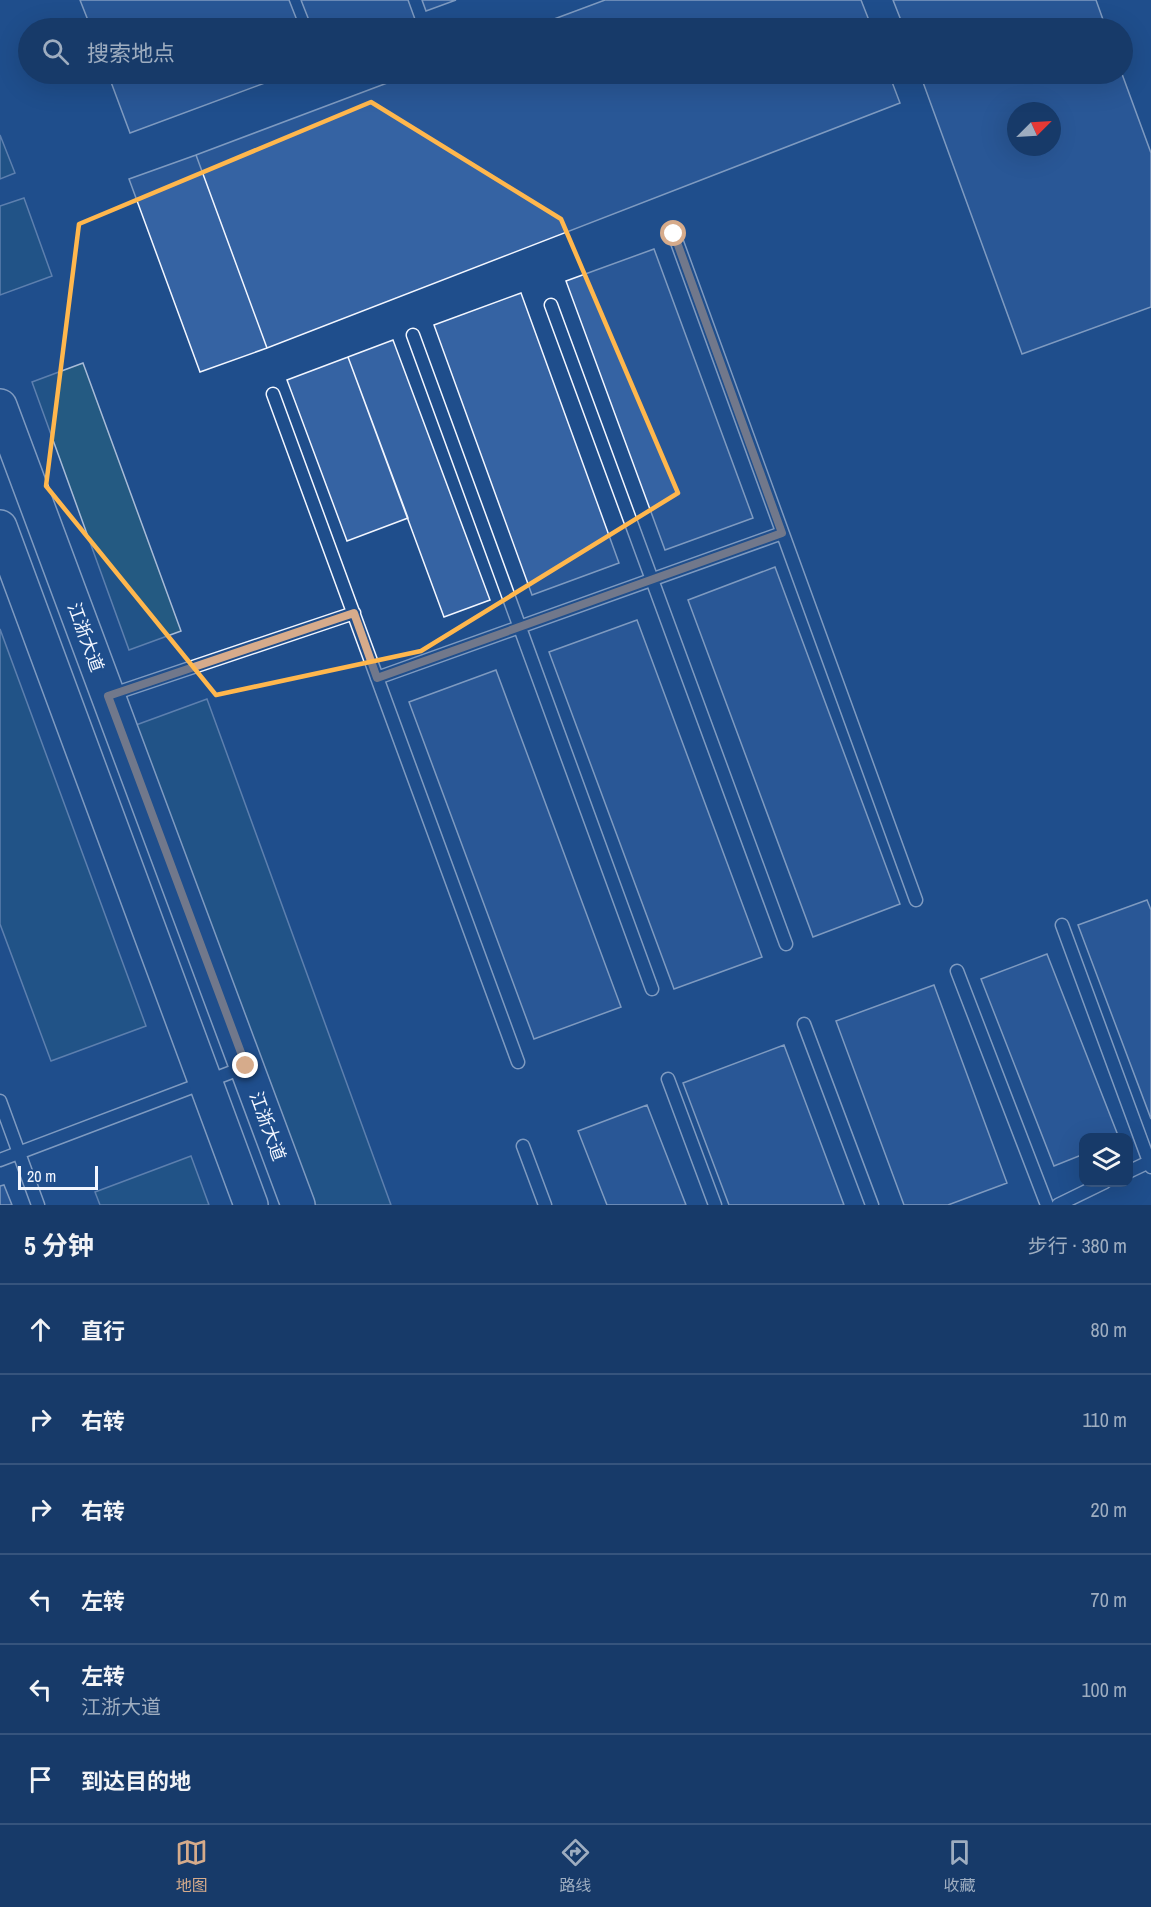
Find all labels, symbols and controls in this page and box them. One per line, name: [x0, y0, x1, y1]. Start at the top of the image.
search box: [18, 18, 1133, 84]
icon: search: [39, 35, 72, 68]
text: 搜索地点: [87, 38, 175, 68]
north arrow: [1007, 102, 1061, 156]
route start: [660, 220, 686, 246]
street label: 江浙大道: [62, 599, 110, 675]
route end: [232, 1052, 258, 1078]
street label: 江浙大道: [244, 1088, 292, 1164]
map controls: [1079, 1133, 1133, 1187]
button: layers: [1079, 1133, 1133, 1187]
scale bar: [18, 1163, 98, 1190]
text: 20 m: [27, 1165, 56, 1187]
text: 5 分钟: [24, 1228, 94, 1263]
text: 步行 · 380 m: [1028, 1232, 1127, 1259]
icon: ahead: [24, 1313, 57, 1346]
text: 直行: [81, 1316, 125, 1346]
text: 80 m: [1091, 1316, 1127, 1343]
icon: right: [24, 1403, 57, 1436]
text: 右转: [81, 1406, 125, 1436]
text: 110 m: [1083, 1406, 1127, 1433]
icon: right: [24, 1493, 57, 1526]
text: 右转: [81, 1496, 125, 1526]
text: 20 m: [1091, 1496, 1127, 1523]
icon: left: [24, 1583, 57, 1616]
text: 左转: [81, 1586, 125, 1616]
text: 70 m: [1091, 1586, 1127, 1613]
text: 左转: [81, 1661, 125, 1691]
icon: left: [24, 1673, 57, 1706]
text: 100 m: [1081, 1676, 1127, 1703]
text: 江浙大道: [81, 1693, 161, 1720]
icon: arrive: [24, 1763, 57, 1796]
text: 到达目的地: [81, 1766, 191, 1796]
tab: 地图: [175, 1836, 208, 1896]
tab: 路线: [559, 1836, 592, 1896]
tab: 收藏: [943, 1836, 976, 1896]

